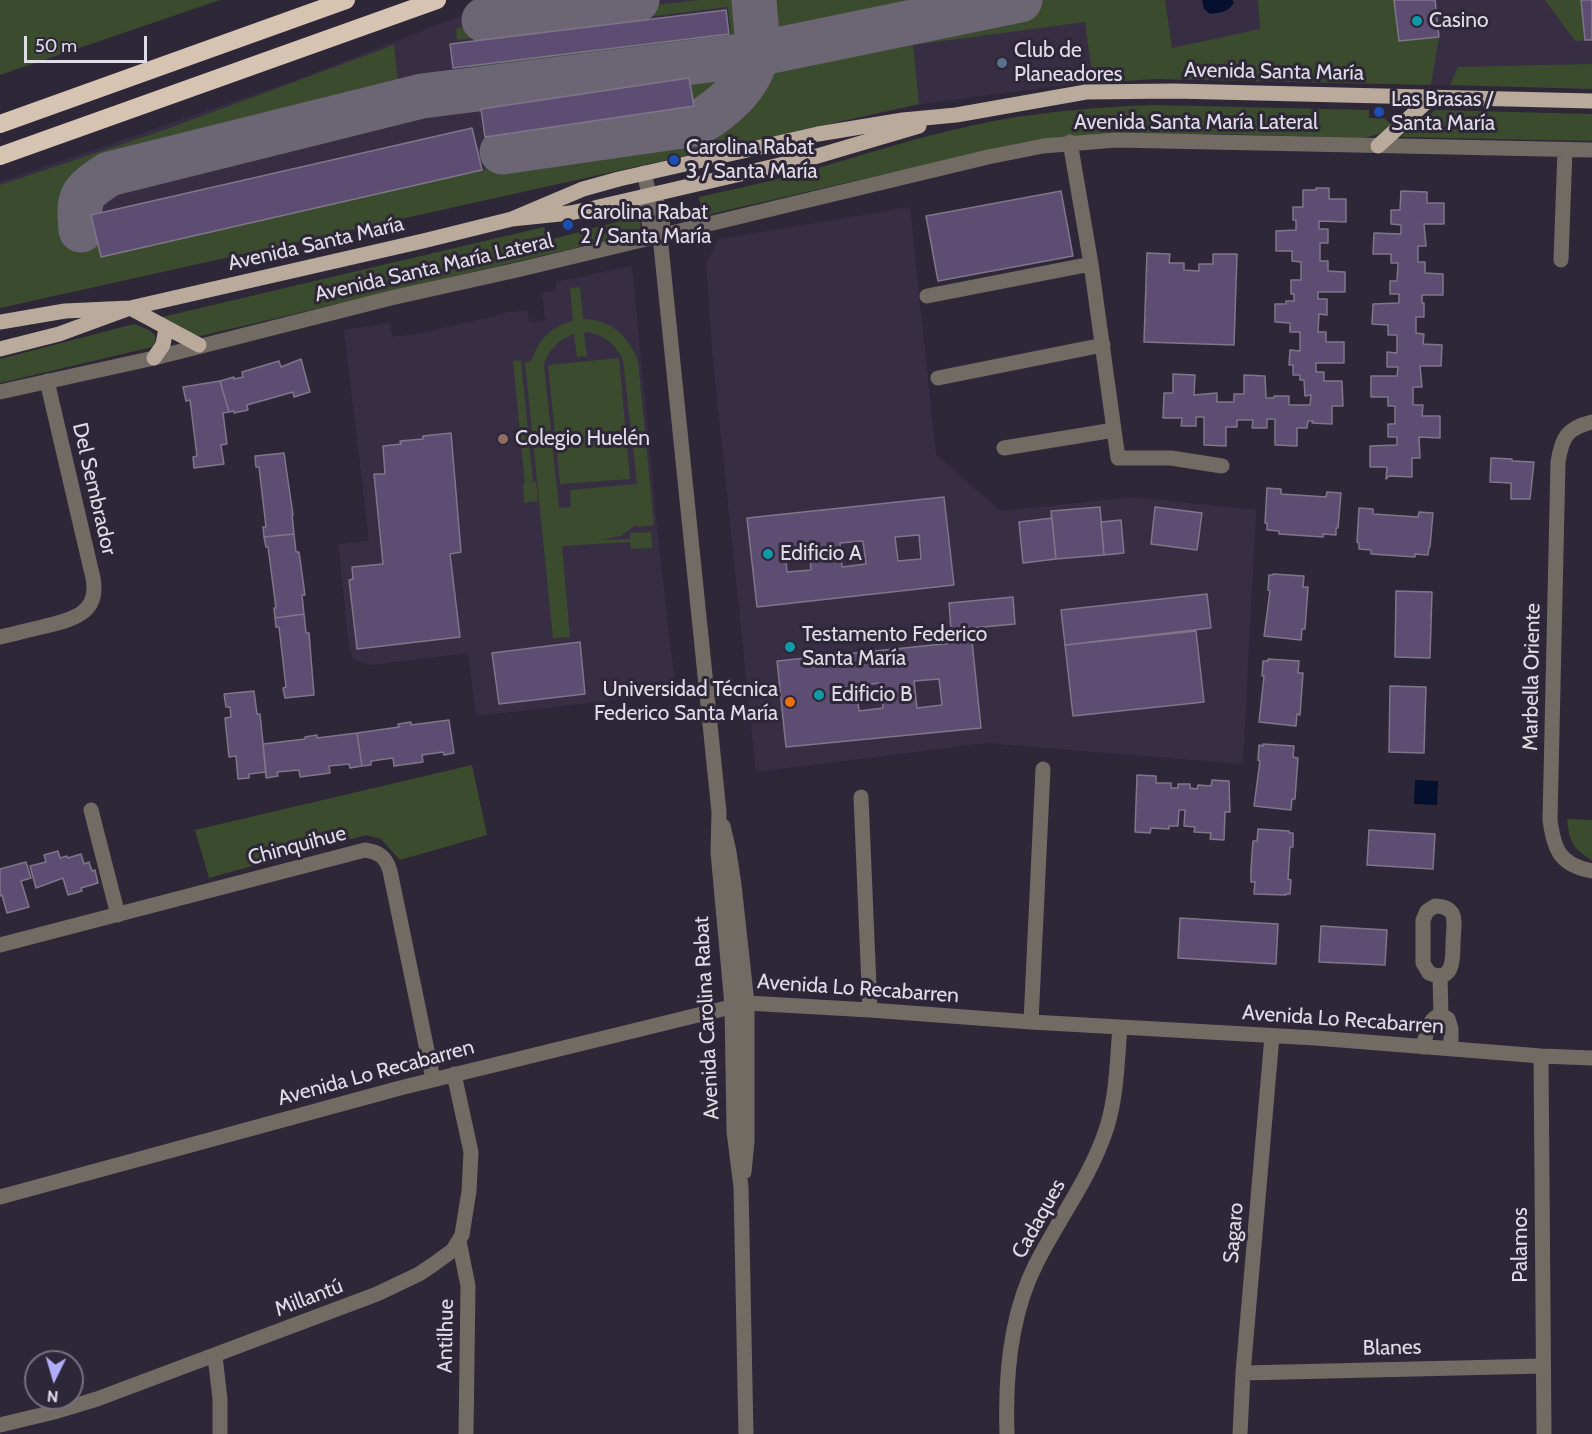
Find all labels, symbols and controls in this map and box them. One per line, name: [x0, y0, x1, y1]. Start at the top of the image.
place label: Casino: [1429, 8, 1488, 34]
marker: Casino: [1410, 14, 1424, 28]
scale bar: [27, 24, 150, 62]
text: 50 m: [35, 35, 77, 57]
place label: Club de Planeadores: [1014, 38, 1123, 88]
marker: Club de Planeadores: [995, 56, 1009, 70]
street label: Avenida Santa María: [1184, 58, 1364, 86]
place label: Las Brasas / Santa María: [1391, 87, 1495, 137]
marker: Las Brasas / Santa María: [1372, 105, 1386, 119]
street label: Avenida Santa María Lateral: [1074, 110, 1318, 136]
place label: Carolina Rabat 3 / Santa María: [686, 135, 818, 185]
marker: Carolina Rabat 3 / Santa María: [667, 153, 681, 167]
place label: Carolina Rabat 2 / Santa María: [580, 200, 711, 250]
street label: Avenida Santa María: [226, 212, 406, 276]
marker: Carolina Rabat 2 / Santa María: [561, 218, 575, 232]
street label: Avenida Santa María Lateral: [312, 228, 556, 308]
street label: Del Sembrador: [67, 420, 121, 558]
place label: Colegio Huelén: [515, 426, 650, 452]
marker: Colegio Huelén: [496, 432, 510, 446]
place label: Edificio A: [780, 541, 862, 567]
marker: Edificio A: [761, 547, 775, 561]
street label: Marbella Oriente: [1518, 603, 1546, 751]
place label: Testamento Federico Santa María: [802, 622, 987, 672]
marker: Testamento Federico Santa María: [783, 640, 797, 654]
place label: Universidad Técnica Federico Santa María: [594, 677, 778, 727]
place label: Edificio B: [831, 682, 913, 708]
marker: Edificio B: [812, 688, 826, 702]
marker: Universidad Técnica Federico Santa María: [783, 695, 797, 709]
street label: Chinquihue: [245, 821, 349, 871]
street label: Avenida Carolina Rabat: [689, 916, 725, 1120]
street label: Avenida Lo Recabarren: [756, 969, 960, 1009]
street label: Avenida Lo Recabarren: [1241, 1000, 1445, 1040]
street label: Avenida Lo Recabarren: [275, 1035, 477, 1111]
street label: Cadaques: [1007, 1175, 1071, 1263]
street label: Sagaro: [1219, 1202, 1249, 1264]
street label: Palamos: [1508, 1207, 1534, 1283]
street label: Millantú: [271, 1274, 347, 1322]
street label: Antilhue: [433, 1299, 459, 1373]
street label: Blanes: [1362, 1335, 1422, 1361]
north arrow: [24, 1350, 84, 1410]
text: N: [46, 1386, 59, 1406]

